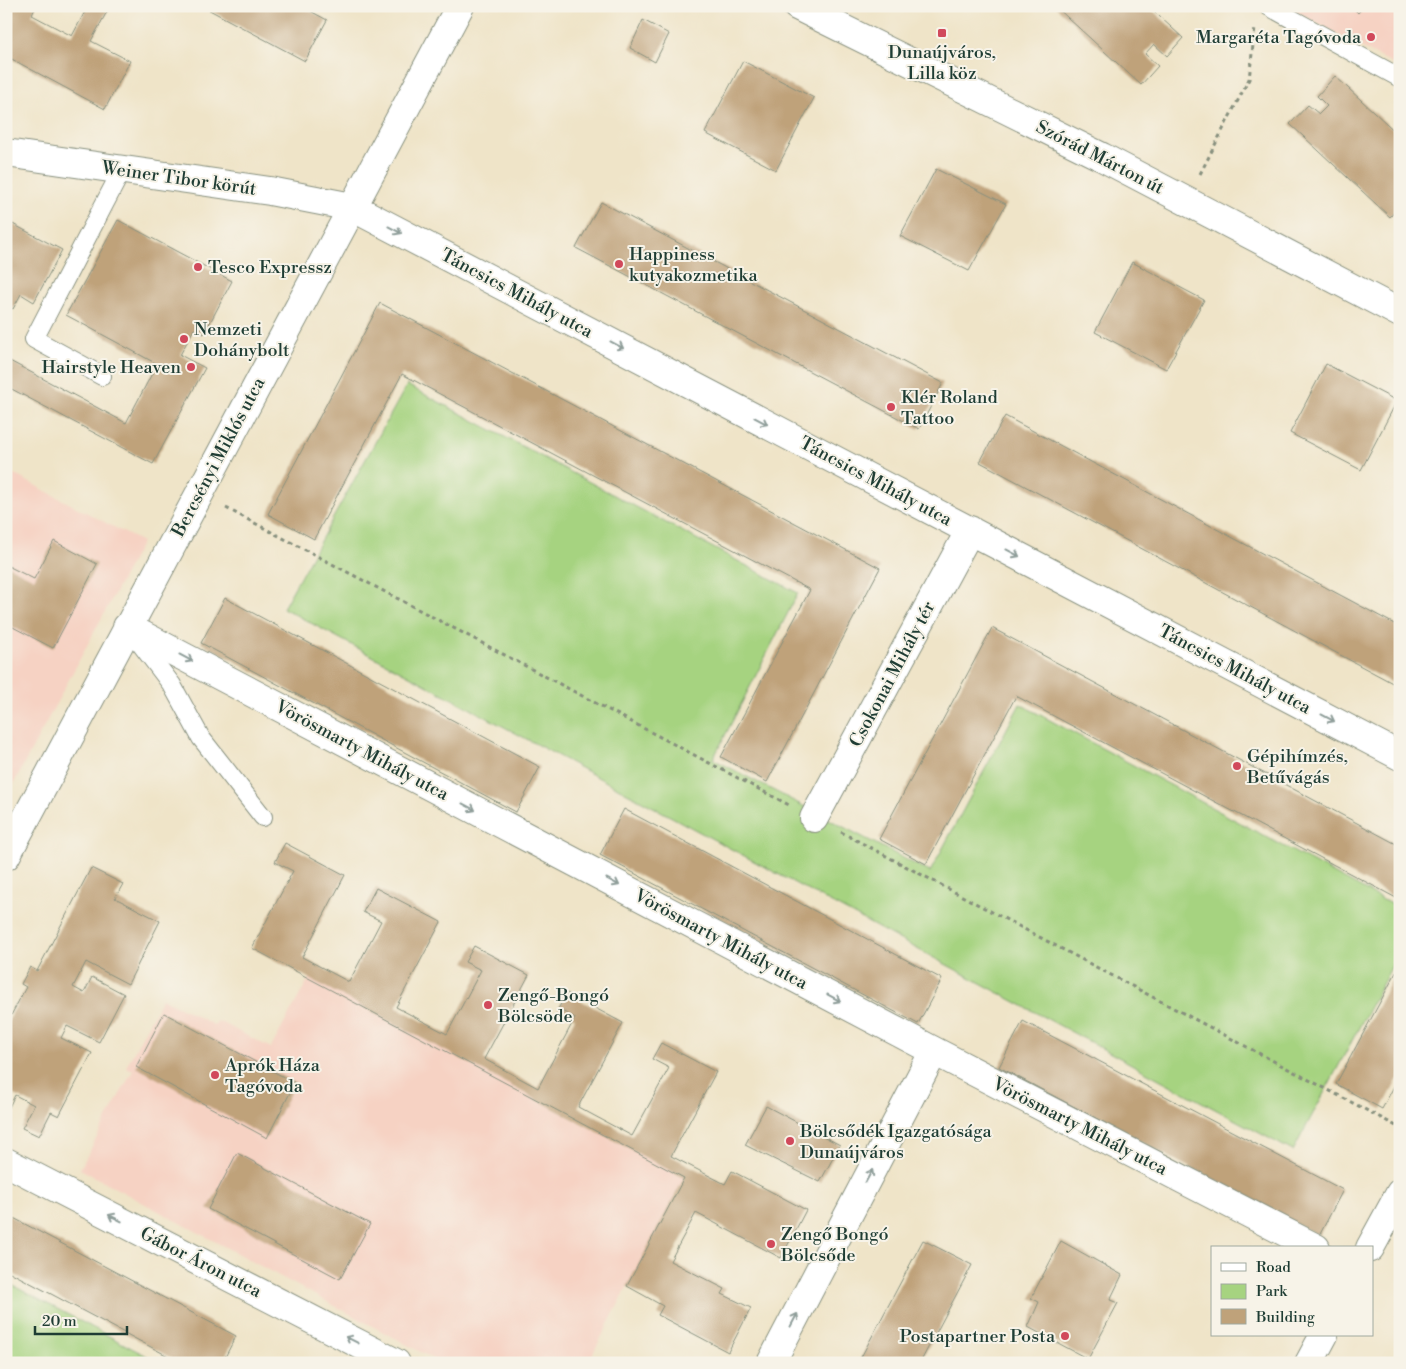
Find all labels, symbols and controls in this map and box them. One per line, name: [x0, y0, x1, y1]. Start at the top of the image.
place label: Margaréta Tagóvoda: [1196, 26, 1362, 49]
marker: Dunaújváros, Lilla köz: [936, 27, 948, 39]
marker: Margaréta Tagóvoda: [1365, 31, 1377, 43]
place label: Dunaújváros, Lilla köz: [888, 41, 996, 85]
street label: Szórád Márton út: [1032, 115, 1168, 200]
street label: Weiner Tibor körút: [99, 156, 258, 201]
one-way arrow: [387, 225, 402, 235]
place label: Happiness kutyakozmetika: [629, 243, 758, 287]
street label: Táncsics Mihály utca: [437, 244, 598, 344]
place label: Tesco Expressz: [208, 256, 332, 279]
marker: Happiness kutyakozmetika: [613, 258, 625, 270]
marker: Tesco Expressz: [192, 261, 204, 273]
place label: Nemzeti Dohánybolt: [194, 318, 290, 362]
marker: Nemzeti Dohánybolt: [178, 333, 190, 345]
one-way arrow: [609, 340, 624, 350]
place label: Hairstyle Heaven: [42, 356, 181, 379]
marker: Hairstyle Heaven: [185, 361, 197, 373]
street label: Bercsényi Miklós utca: [166, 373, 271, 542]
place label: Klér Roland Tattoo: [901, 386, 999, 430]
marker: Klér Roland Tattoo: [885, 401, 897, 413]
one-way arrow: [753, 416, 768, 426]
street label: Táncsics Mihály utca: [796, 432, 957, 532]
one-way arrow: [1005, 549, 1020, 558]
street label: Csokonai Mihály tér: [844, 597, 941, 751]
street label: Táncsics Mihály utca: [1155, 620, 1316, 720]
one-way arrow: [178, 654, 193, 663]
street label: Vörösmarty Mihály utca: [270, 694, 453, 806]
one-way arrow: [1320, 713, 1335, 723]
place label: Gépihímzés, Betűvágás: [1246, 745, 1348, 789]
marker: Gépihímzés, Betűvágás: [1231, 760, 1243, 772]
one-way arrow: [461, 803, 476, 812]
one-way arrow: [605, 878, 620, 887]
street label: Vörösmarty Mihály utca: [629, 883, 812, 995]
place label: Zengő-Bongó Bölcsöde: [497, 984, 609, 1028]
one-way arrow: [827, 993, 842, 1003]
marker: Zengő-Bongó Bölcsöde: [482, 999, 494, 1011]
place label: Aprók Háza Tagóvoda: [224, 1054, 321, 1098]
marker: Aprók Háza Tagóvoda: [209, 1069, 221, 1081]
street label: Vörösmarty Mihály utca: [988, 1072, 1172, 1181]
place label: Bölcsődék Igazgatósága Dunaújváros: [799, 1120, 993, 1164]
marker: Bölcsődék Igazgatósága Dunaújváros: [784, 1135, 796, 1147]
one-way arrow: [864, 1168, 874, 1183]
one-way arrow: [107, 1213, 122, 1223]
street label: Gábor Áron utca: [136, 1222, 266, 1303]
place label: Zengő Bongó Bölcsőde: [780, 1223, 889, 1267]
marker: Zengő Bongó Bölcsőde: [765, 1238, 777, 1250]
legend: [1211, 1246, 1374, 1336]
text: Road: [1256, 1258, 1291, 1277]
text: Park: [1256, 1282, 1288, 1301]
scale bar: [35, 1304, 128, 1336]
text: Building: [1255, 1308, 1315, 1327]
text: 20 m: [42, 1312, 77, 1331]
one-way arrow: [789, 1312, 799, 1327]
place label: Postapartner Posta: [900, 1325, 1056, 1348]
marker: Postapartner Posta: [1059, 1330, 1071, 1342]
one-way arrow: [345, 1335, 360, 1345]

